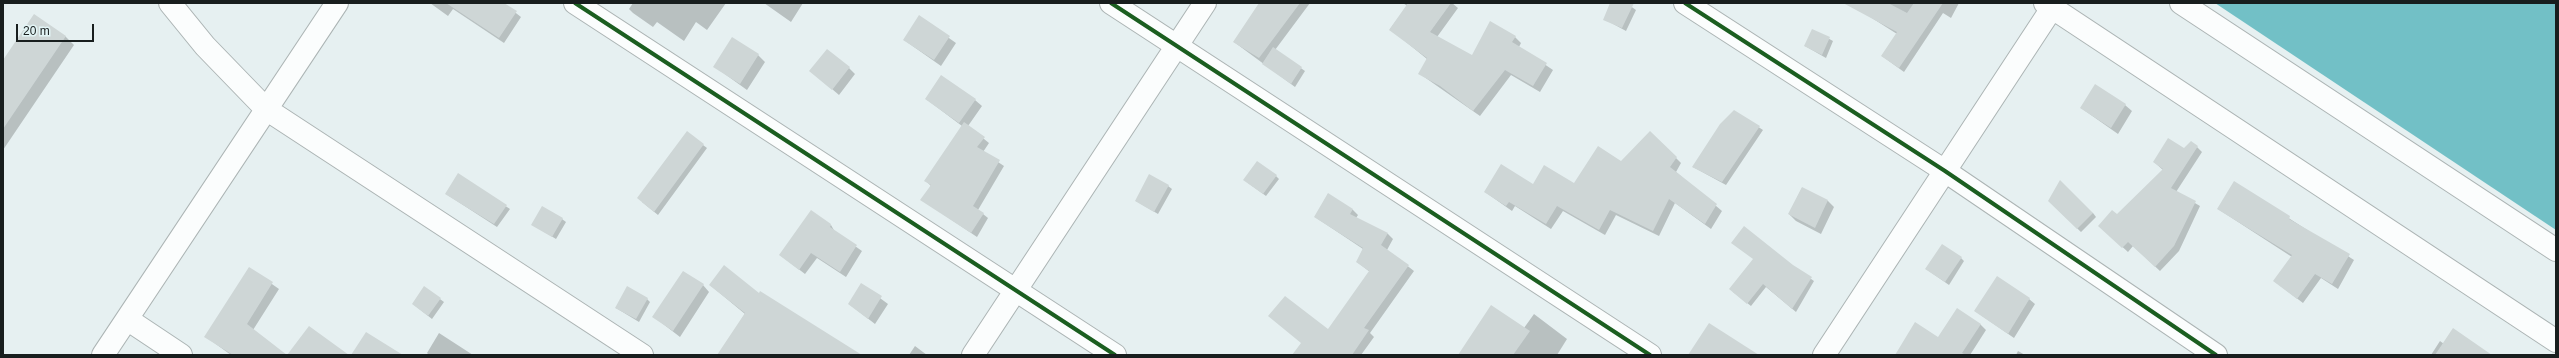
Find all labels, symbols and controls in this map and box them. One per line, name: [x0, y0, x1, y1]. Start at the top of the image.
scale bar: [18, 16, 96, 42]
text: 20 m: [23, 24, 50, 38]

